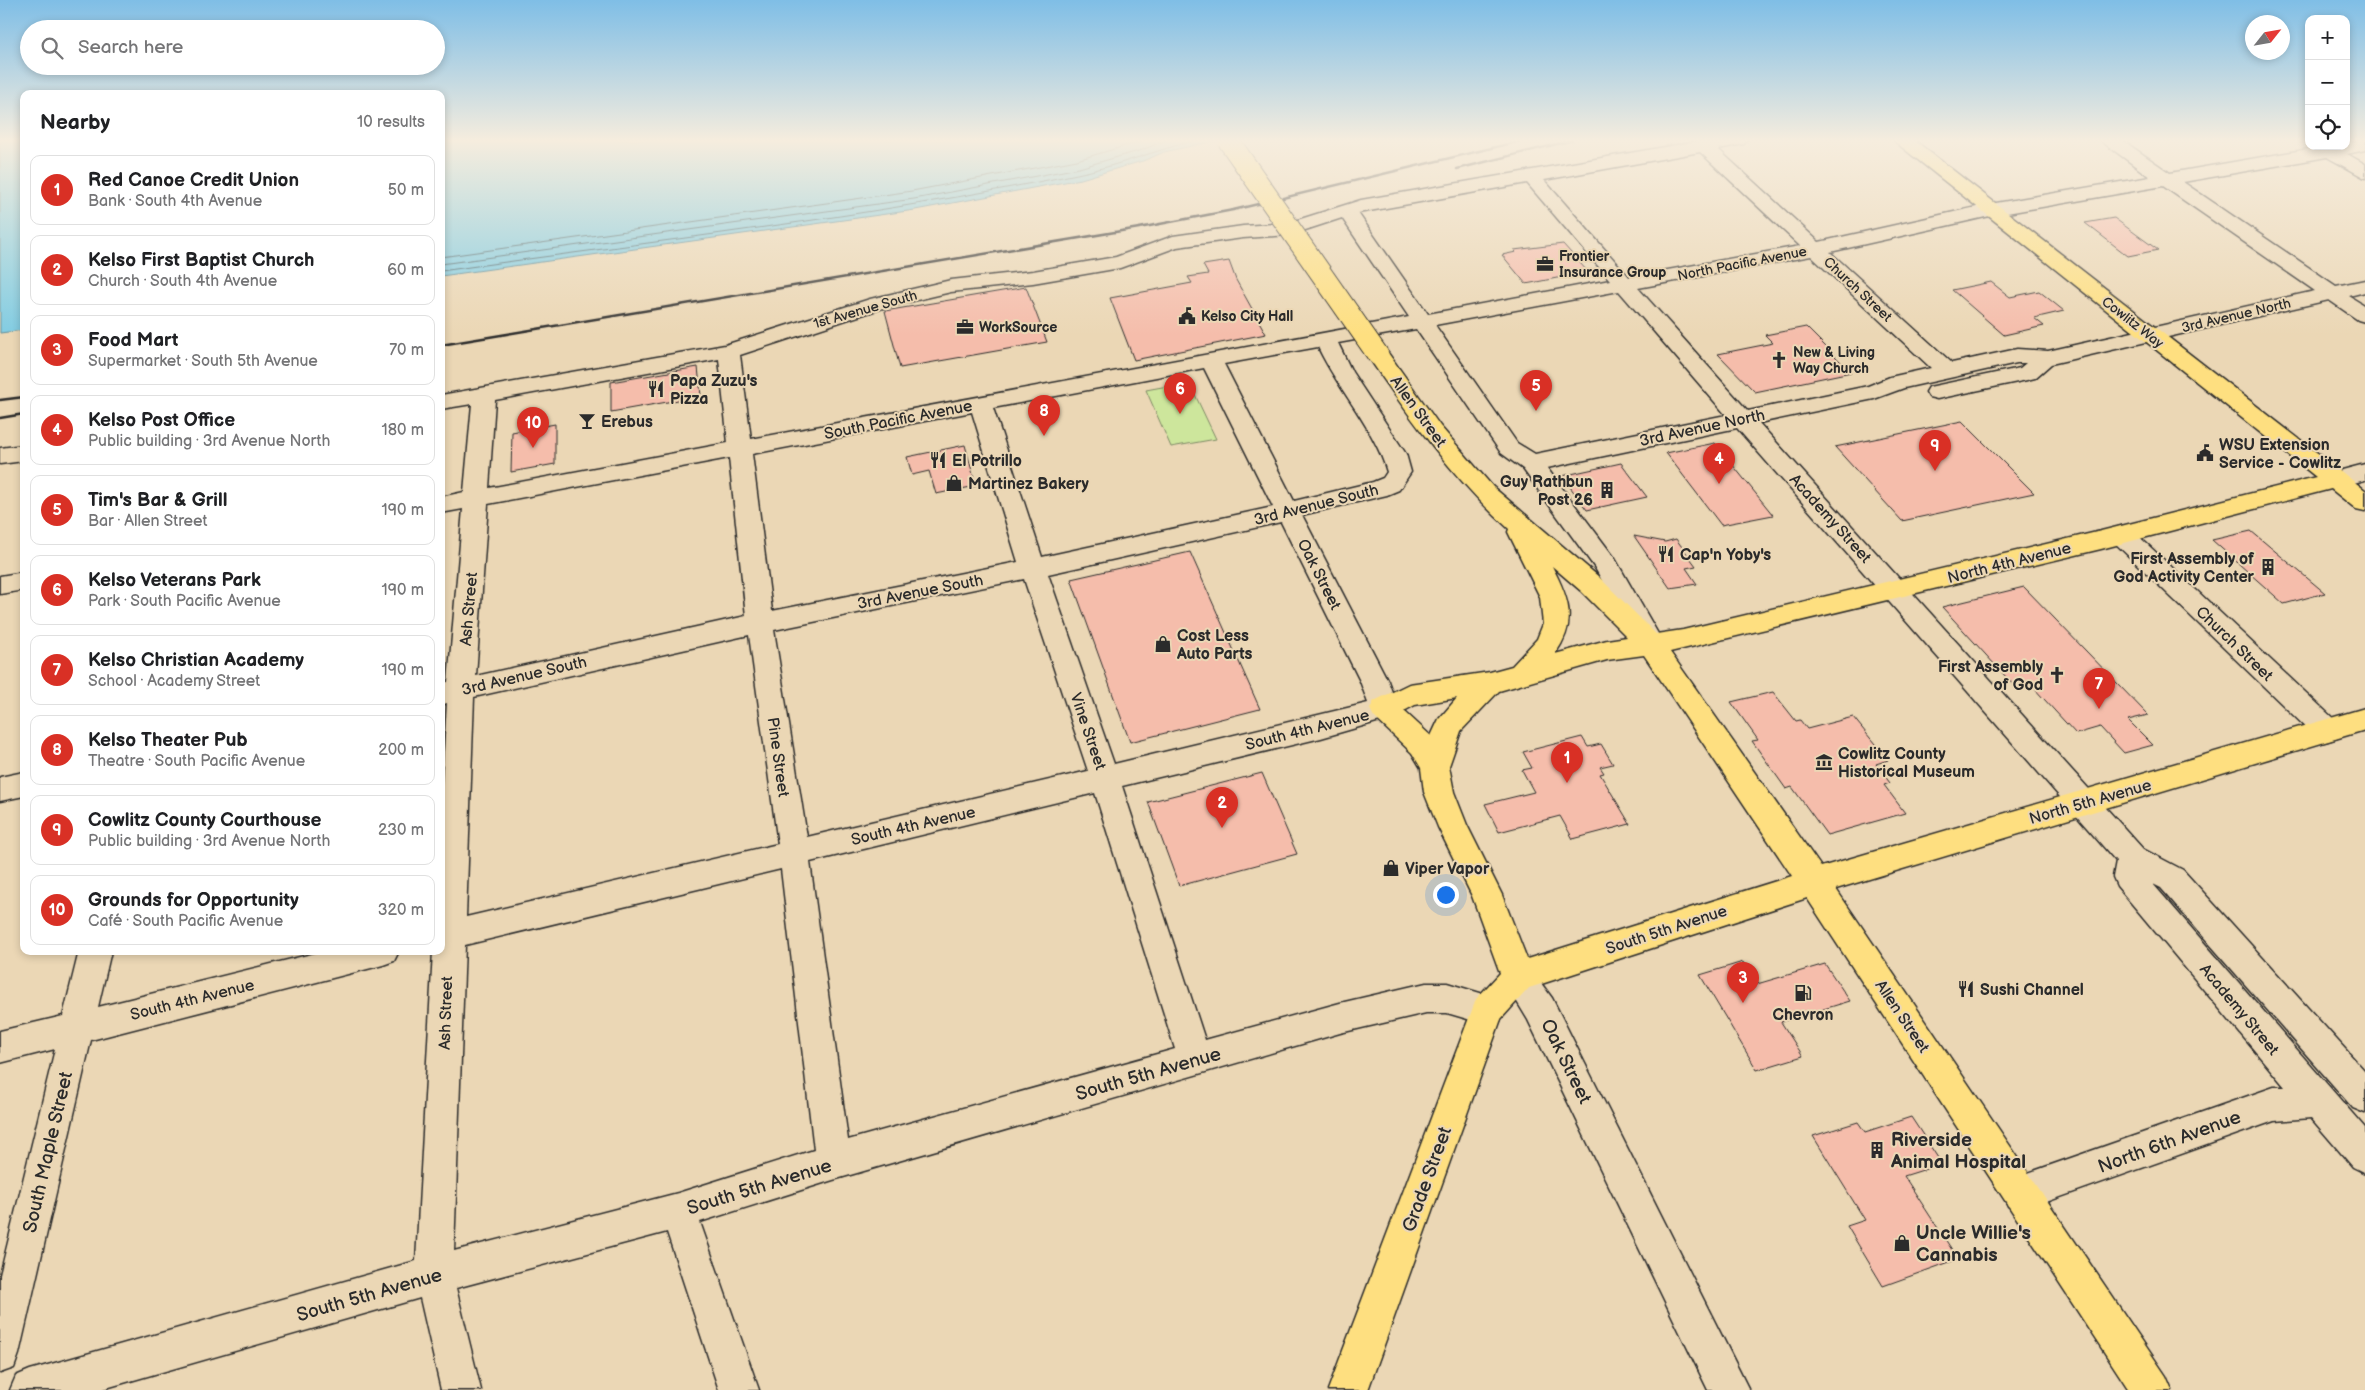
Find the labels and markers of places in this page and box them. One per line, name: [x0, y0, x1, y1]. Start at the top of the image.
place label: Frontier Insurance Group: [1559, 248, 1666, 281]
office icon: Frontier Insurance Group: [1535, 254, 1555, 274]
public building icon: Kelso City Hall: [1177, 306, 1197, 326]
place label: Kelso City Hall: [1201, 308, 1293, 325]
office icon: WorkSource: [955, 317, 975, 337]
place label: WorkSource: [979, 319, 1057, 336]
place label: New & Living Way Church: [1793, 344, 1875, 377]
church icon: New & Living Way Church: [1769, 350, 1789, 370]
pin: 5: [1520, 370, 1552, 411]
place label: Papa Zuzu's Pizza: [670, 372, 758, 409]
pin: 6: [1164, 373, 1196, 414]
restaurant icon: Papa Zuzu's Pizza: [646, 379, 666, 399]
pin: 8: [1028, 395, 1060, 436]
pin: 10: [517, 407, 549, 448]
bar icon: Erebus: [577, 411, 597, 431]
place label: Erebus: [601, 413, 653, 432]
pin: 9: [1919, 430, 1951, 471]
place label: WSU Extension Service - Cowlitz: [2219, 436, 2341, 473]
pin: 4: [1703, 443, 1735, 484]
public building icon: WSU Extension Service - Cowlitz: [2195, 443, 2215, 463]
restaurant icon: El Potrillo: [928, 450, 948, 470]
place label: El Potrillo: [952, 452, 1022, 471]
shop icon: Martinez Bakery: [944, 473, 964, 493]
place label: Guy Rathbun Post 26: [1500, 473, 1593, 510]
place label: Martinez Bakery: [968, 475, 1090, 494]
building icon: Guy Rathbun Post 26: [1597, 480, 1617, 500]
restaurant icon: Cap'n Yoby's: [1656, 544, 1676, 564]
place label: Cap'n Yoby's: [1680, 546, 1771, 565]
place label: First Assembly of God Activity Center: [2113, 550, 2255, 587]
building icon: First Assembly of God Activity Center: [2258, 557, 2278, 577]
place label: Cost Less Auto Parts: [1176, 627, 1253, 664]
shop icon: Cost Less Auto Parts: [1153, 634, 1173, 654]
place label: First Assembly of God: [1938, 658, 2044, 695]
church icon: First Assembly of God: [2047, 665, 2067, 685]
pin: 7: [2083, 668, 2115, 709]
pin: 1: [1551, 742, 1583, 783]
place label: Cowlitz County Historical Museum: [1838, 745, 1975, 782]
museum icon: Cowlitz County Historical Museum: [1814, 752, 1834, 772]
pin: 2: [1206, 787, 1238, 828]
shop icon: Viper Vapor: [1381, 858, 1401, 878]
place label: Viper Vapor: [1405, 860, 1490, 879]
pin: 3: [1727, 962, 1759, 1003]
restaurant icon: Sushi Channel: [1956, 979, 1976, 999]
place label: Sushi Channel: [1980, 981, 2084, 1000]
fuel station icon: Chevron: [1793, 983, 1813, 1003]
place label: Chevron: [1773, 1006, 1834, 1025]
place label: Riverside Animal Hospital: [1890, 1129, 2026, 1174]
building icon: Riverside Animal Hospital: [1867, 1140, 1887, 1160]
place label: Uncle Willie's Cannabis: [1916, 1222, 2031, 1267]
shop icon: Uncle Willie's Cannabis: [1892, 1233, 1912, 1253]

